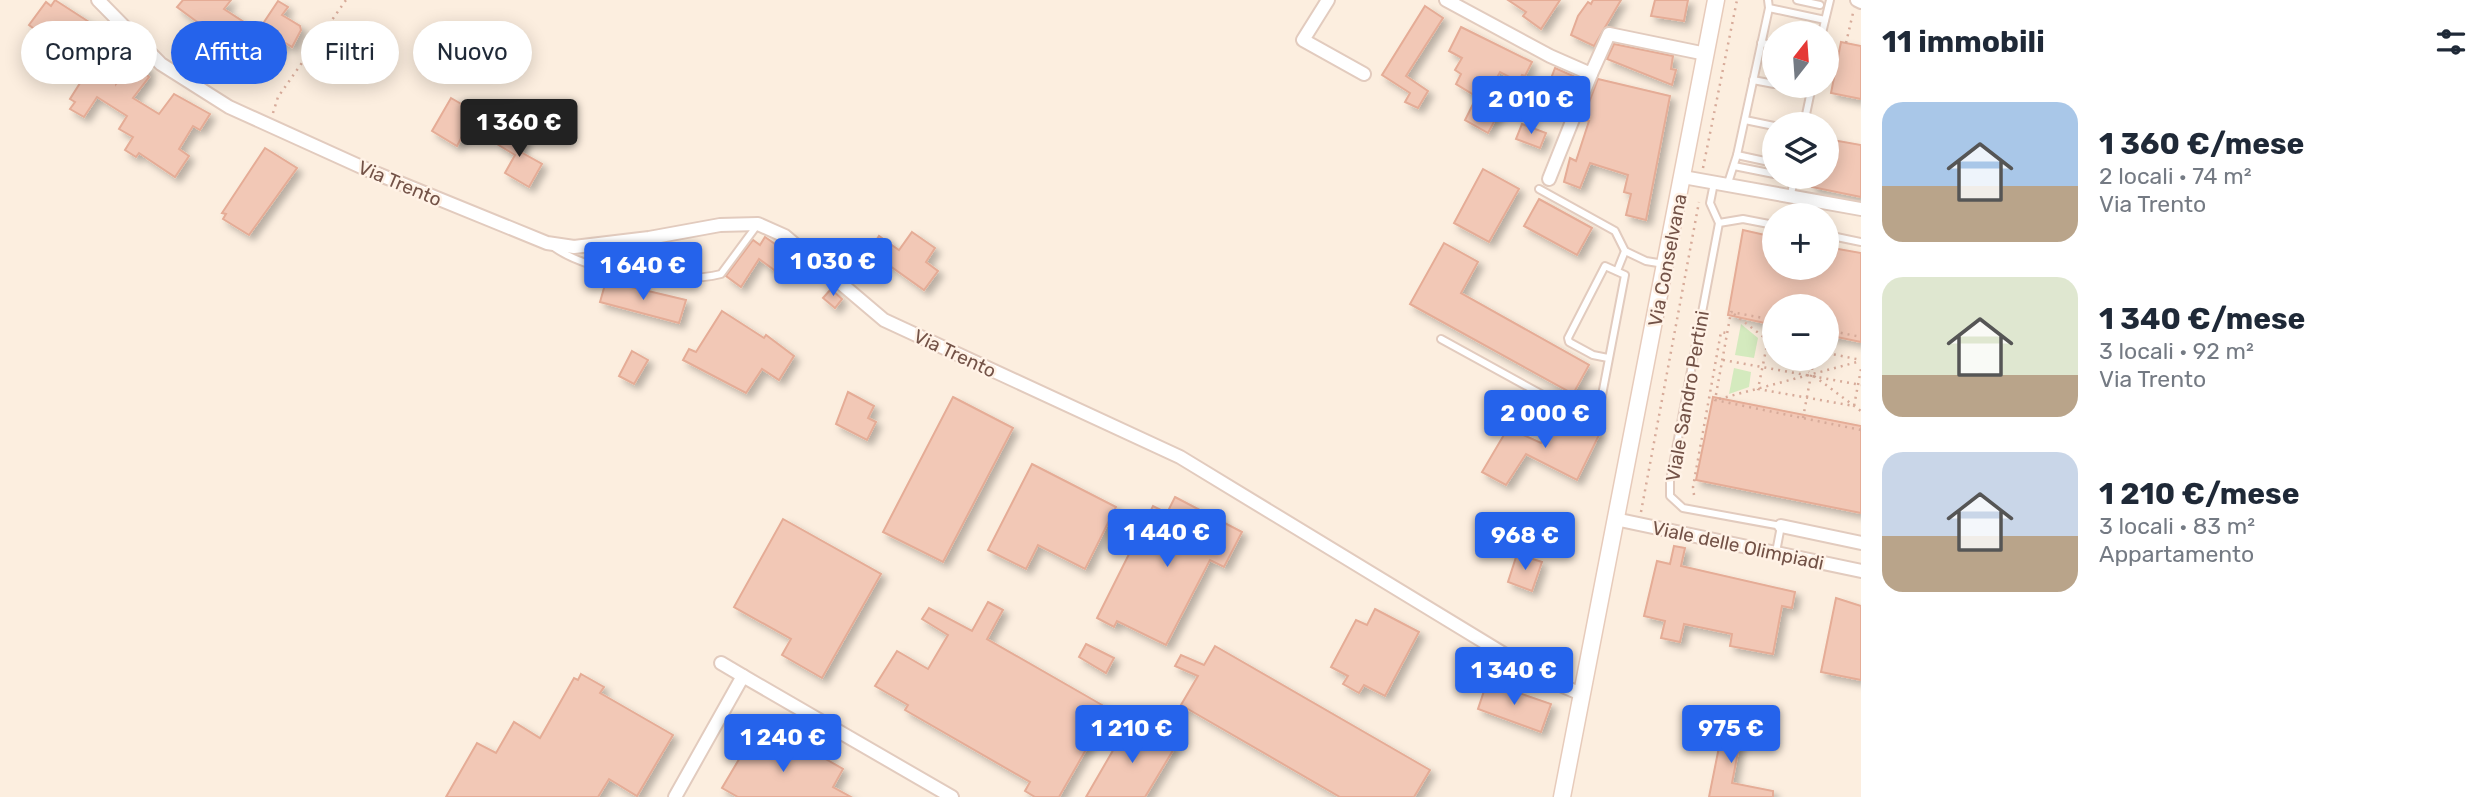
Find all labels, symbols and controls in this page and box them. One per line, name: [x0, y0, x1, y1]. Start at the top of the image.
chip: Compra: [21, 21, 157, 84]
chip: Affitta: [171, 21, 287, 84]
chip: Filtri: [301, 21, 399, 84]
chip: Nuovo: [413, 21, 532, 84]
north arrow: [1762, 21, 1839, 98]
map controls: [1762, 21, 1839, 371]
icon: filters: [2432, 23, 2470, 61]
text: 11 immobili: [1882, 24, 2045, 60]
pin: 2 010 €: [1466, 76, 1596, 136]
text: 2 010 €: [1488, 85, 1574, 113]
pin: 1 360 €: [454, 100, 584, 159]
text: 1 360 €: [476, 108, 562, 136]
button: layers: [1762, 112, 1839, 189]
text: 1 360 €/mese: [2099, 126, 2304, 162]
icon: home: [1938, 130, 2022, 214]
street label: Via Trento: [355, 156, 445, 211]
text: 2 locali · 74 m²: [2099, 162, 2252, 190]
text: Via Trento: [2099, 190, 2206, 218]
street label: Via Conselvana: [1643, 192, 1692, 328]
button: +: [1762, 203, 1839, 280]
pin: 1 030 €: [768, 238, 898, 298]
pin: 1 640 €: [578, 243, 708, 302]
text: 1 030 €: [790, 247, 876, 275]
text: 1 640 €: [600, 251, 686, 279]
button: −: [1762, 294, 1839, 371]
text: 1 340 €/mese: [2099, 301, 2305, 337]
icon: home: [1938, 305, 2022, 389]
street label: Viale Sandro Pertini: [1661, 309, 1714, 483]
street label: Via Trento: [910, 324, 1000, 383]
text: 3 locali · 92 m²: [2099, 337, 2254, 365]
text: Via Trento: [2099, 365, 2206, 393]
pin: 2 000 €: [1480, 391, 1610, 450]
text: 2 000 €: [1500, 399, 1590, 427]
text: 1 210 €/mese: [2099, 476, 2300, 512]
icon: home: [1938, 480, 2022, 564]
pin: 1 440 €: [1102, 510, 1232, 569]
pin: 968 €: [1476, 512, 1574, 572]
text: 3 locali · 83 m²: [2099, 512, 2255, 540]
street label: Viale delle Olimpiadi: [1650, 516, 1826, 575]
text: 1 440 €: [1124, 518, 1210, 546]
text: 968 €: [1491, 521, 1559, 549]
text: Appartamento: [2099, 540, 2254, 568]
pin: 1 340 €: [1449, 648, 1579, 707]
text: 1 340 €: [1471, 656, 1557, 684]
pin: 1 210 €: [1067, 706, 1197, 765]
pin: 975 €: [1682, 706, 1780, 765]
pin: 1 240 €: [718, 714, 848, 774]
text: 1 210 €: [1091, 714, 1173, 742]
text: 975 €: [1698, 714, 1764, 742]
text: 1 240 €: [740, 723, 826, 751]

